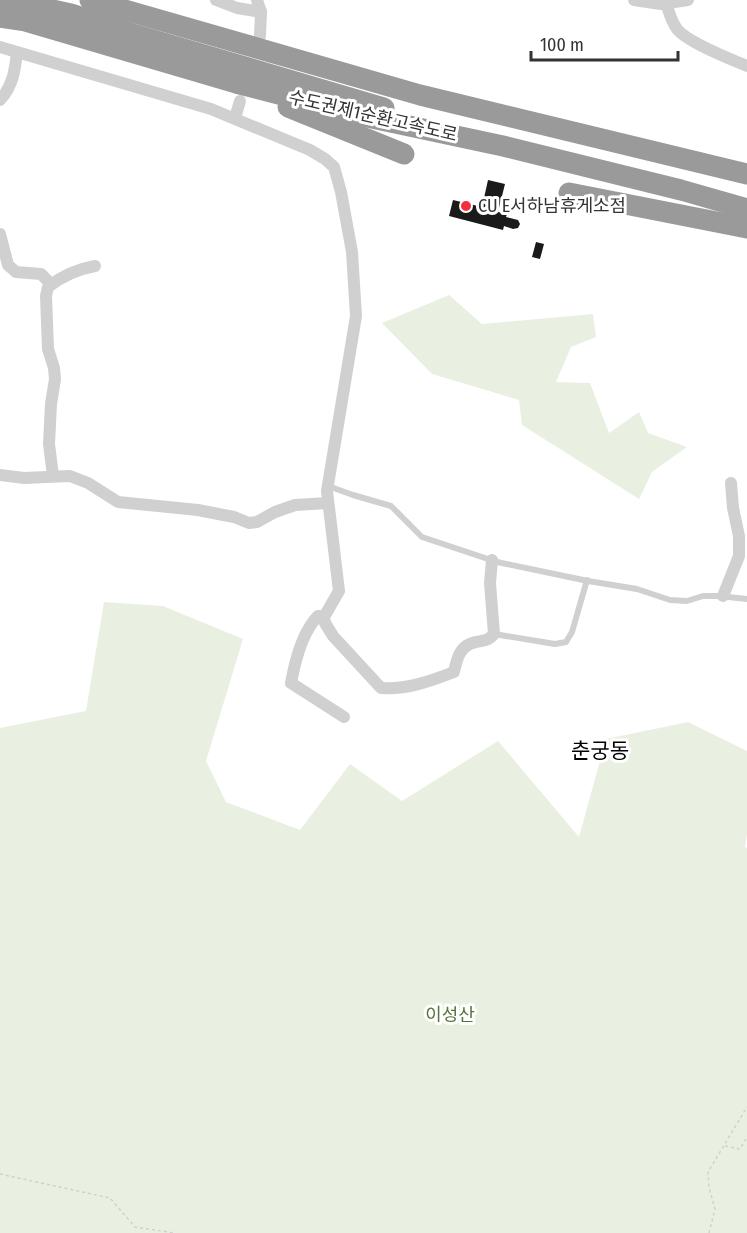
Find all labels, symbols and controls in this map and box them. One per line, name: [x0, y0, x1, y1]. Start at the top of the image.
scale bar: [531, 24, 678, 62]
text: 100 m: [540, 34, 584, 56]
street label: 수도권제1순환고속도로: [286, 86, 460, 146]
place label: CU E서하남휴게소점: [478, 195, 626, 217]
marker: CU E서하남휴게소점: [459, 199, 473, 213]
district label: 춘궁동: [571, 738, 629, 764]
park label: 이성산: [425, 1004, 475, 1026]

